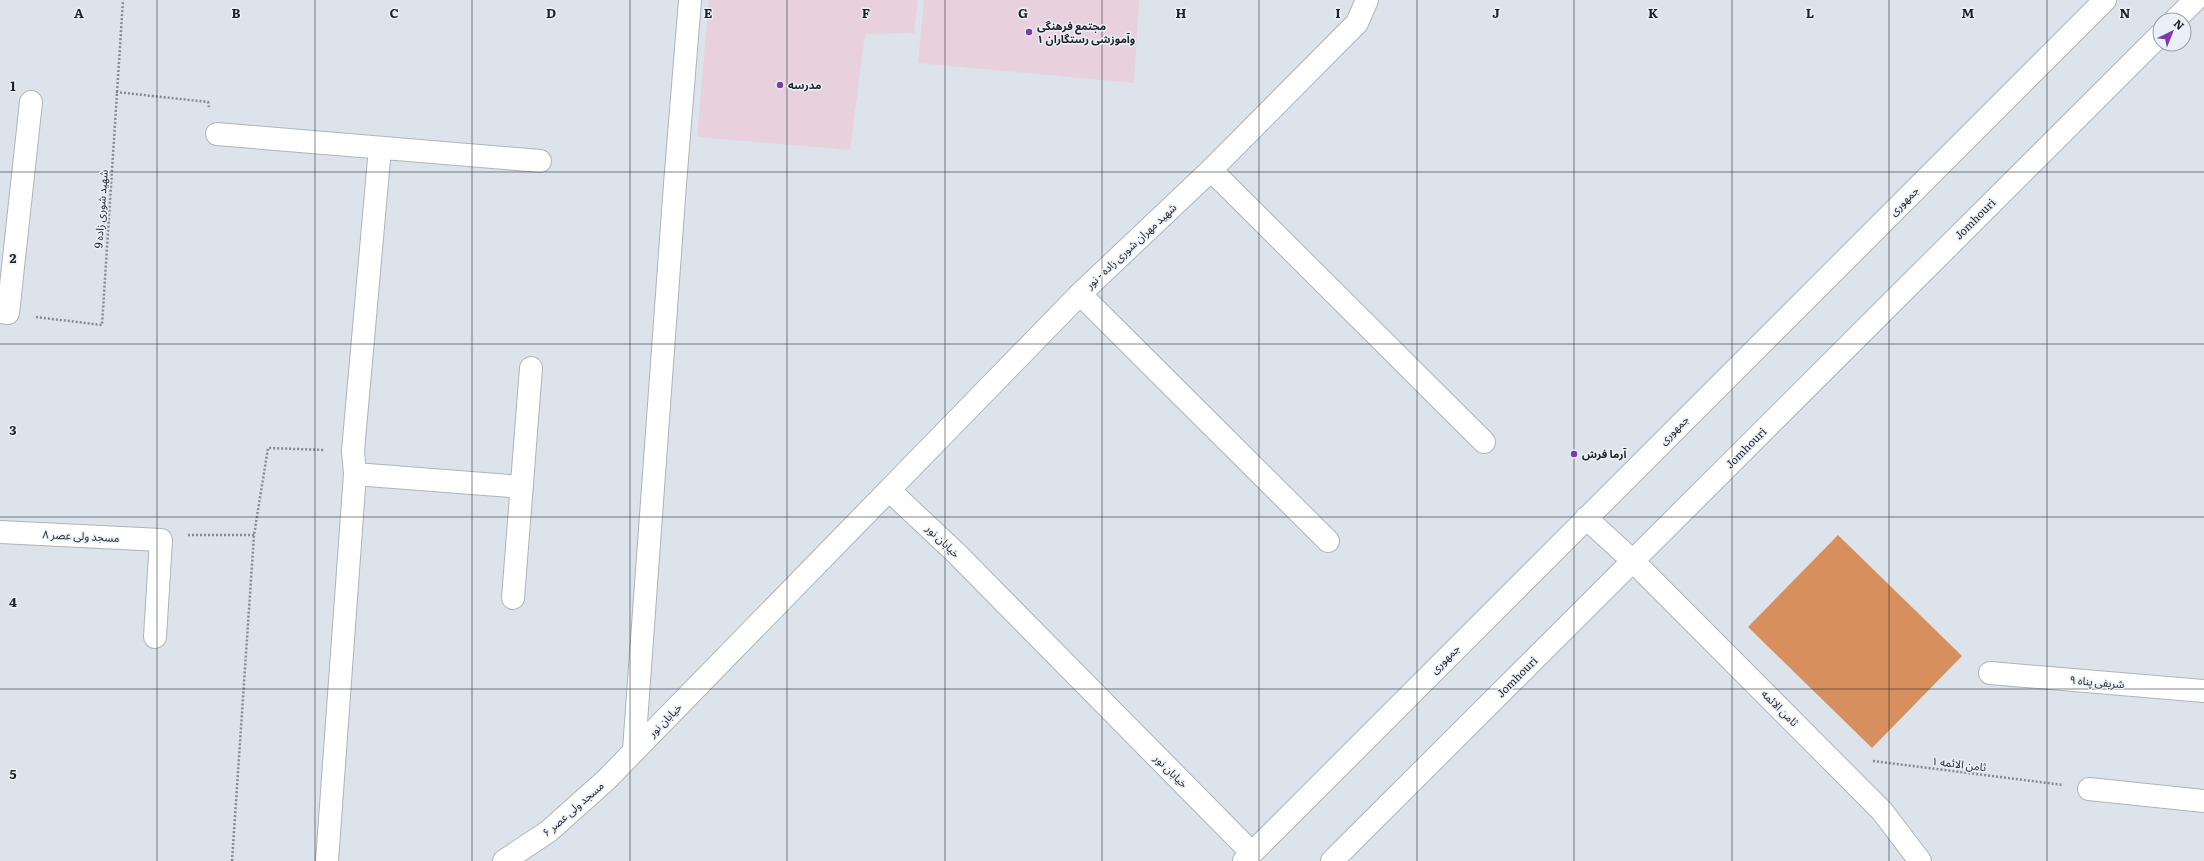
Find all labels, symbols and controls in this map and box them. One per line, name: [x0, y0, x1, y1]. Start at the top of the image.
text: A: [74, 3, 84, 22]
text: B: [232, 3, 241, 22]
text: C: [389, 3, 399, 22]
text: D: [546, 3, 556, 22]
text: E: [704, 3, 713, 22]
text: F: [862, 3, 870, 22]
text: G: [1018, 3, 1028, 22]
text: H: [1176, 3, 1187, 22]
text: I: [1335, 3, 1341, 22]
text: J: [1492, 3, 1500, 22]
text: K: [1648, 3, 1659, 22]
text: L: [1806, 3, 1814, 22]
text: M: [1962, 3, 1975, 22]
text: N: [2120, 3, 2131, 22]
north arrow: [2152, 12, 2192, 52]
text: N: [2171, 15, 2188, 33]
place label: مجتمع فرهنگی وآموزشی رستگاران ۱: [1037, 17, 1135, 46]
marker: مجتمع فرهنگی وآموزشی رستگاران ۱: [1024, 27, 1034, 37]
text: 1: [10, 76, 16, 95]
place label: مدرسه: [788, 76, 821, 92]
marker: مدرسه: [775, 80, 785, 90]
street label: شهید شوری زاده 9: [89, 169, 111, 249]
street label: جمهوری: [1885, 182, 1922, 219]
street label: Jomhouri: [1950, 194, 1999, 242]
street label: شهید مهران شوری زاده - نور: [1081, 199, 1180, 292]
text: 2: [10, 248, 17, 267]
street label: جمهوری: [1655, 411, 1692, 448]
text: 3: [9, 420, 17, 439]
street label: Jomhouri: [1721, 423, 1770, 471]
place label: آرما فرش: [1582, 445, 1627, 461]
marker: آرما فرش: [1569, 449, 1579, 459]
street label: خیابان نور: [922, 519, 965, 561]
street label: مسجد ولی عصر ۸: [42, 525, 120, 545]
text: 4: [9, 592, 17, 611]
street label: جمهوری: [1426, 640, 1463, 677]
street label: Jomhouri: [1492, 652, 1541, 700]
street label: شریفی پناه ۹: [2069, 671, 2125, 692]
street label: ثامن الائمه: [1759, 685, 1803, 729]
street label: خیابان نور: [643, 698, 685, 741]
street label: خیابان نور: [1150, 749, 1193, 791]
street label: ثامن الائمه ۱: [1931, 752, 1987, 774]
text: 5: [9, 764, 17, 783]
street label: مسجد ولی عصر ۶: [538, 777, 607, 840]

